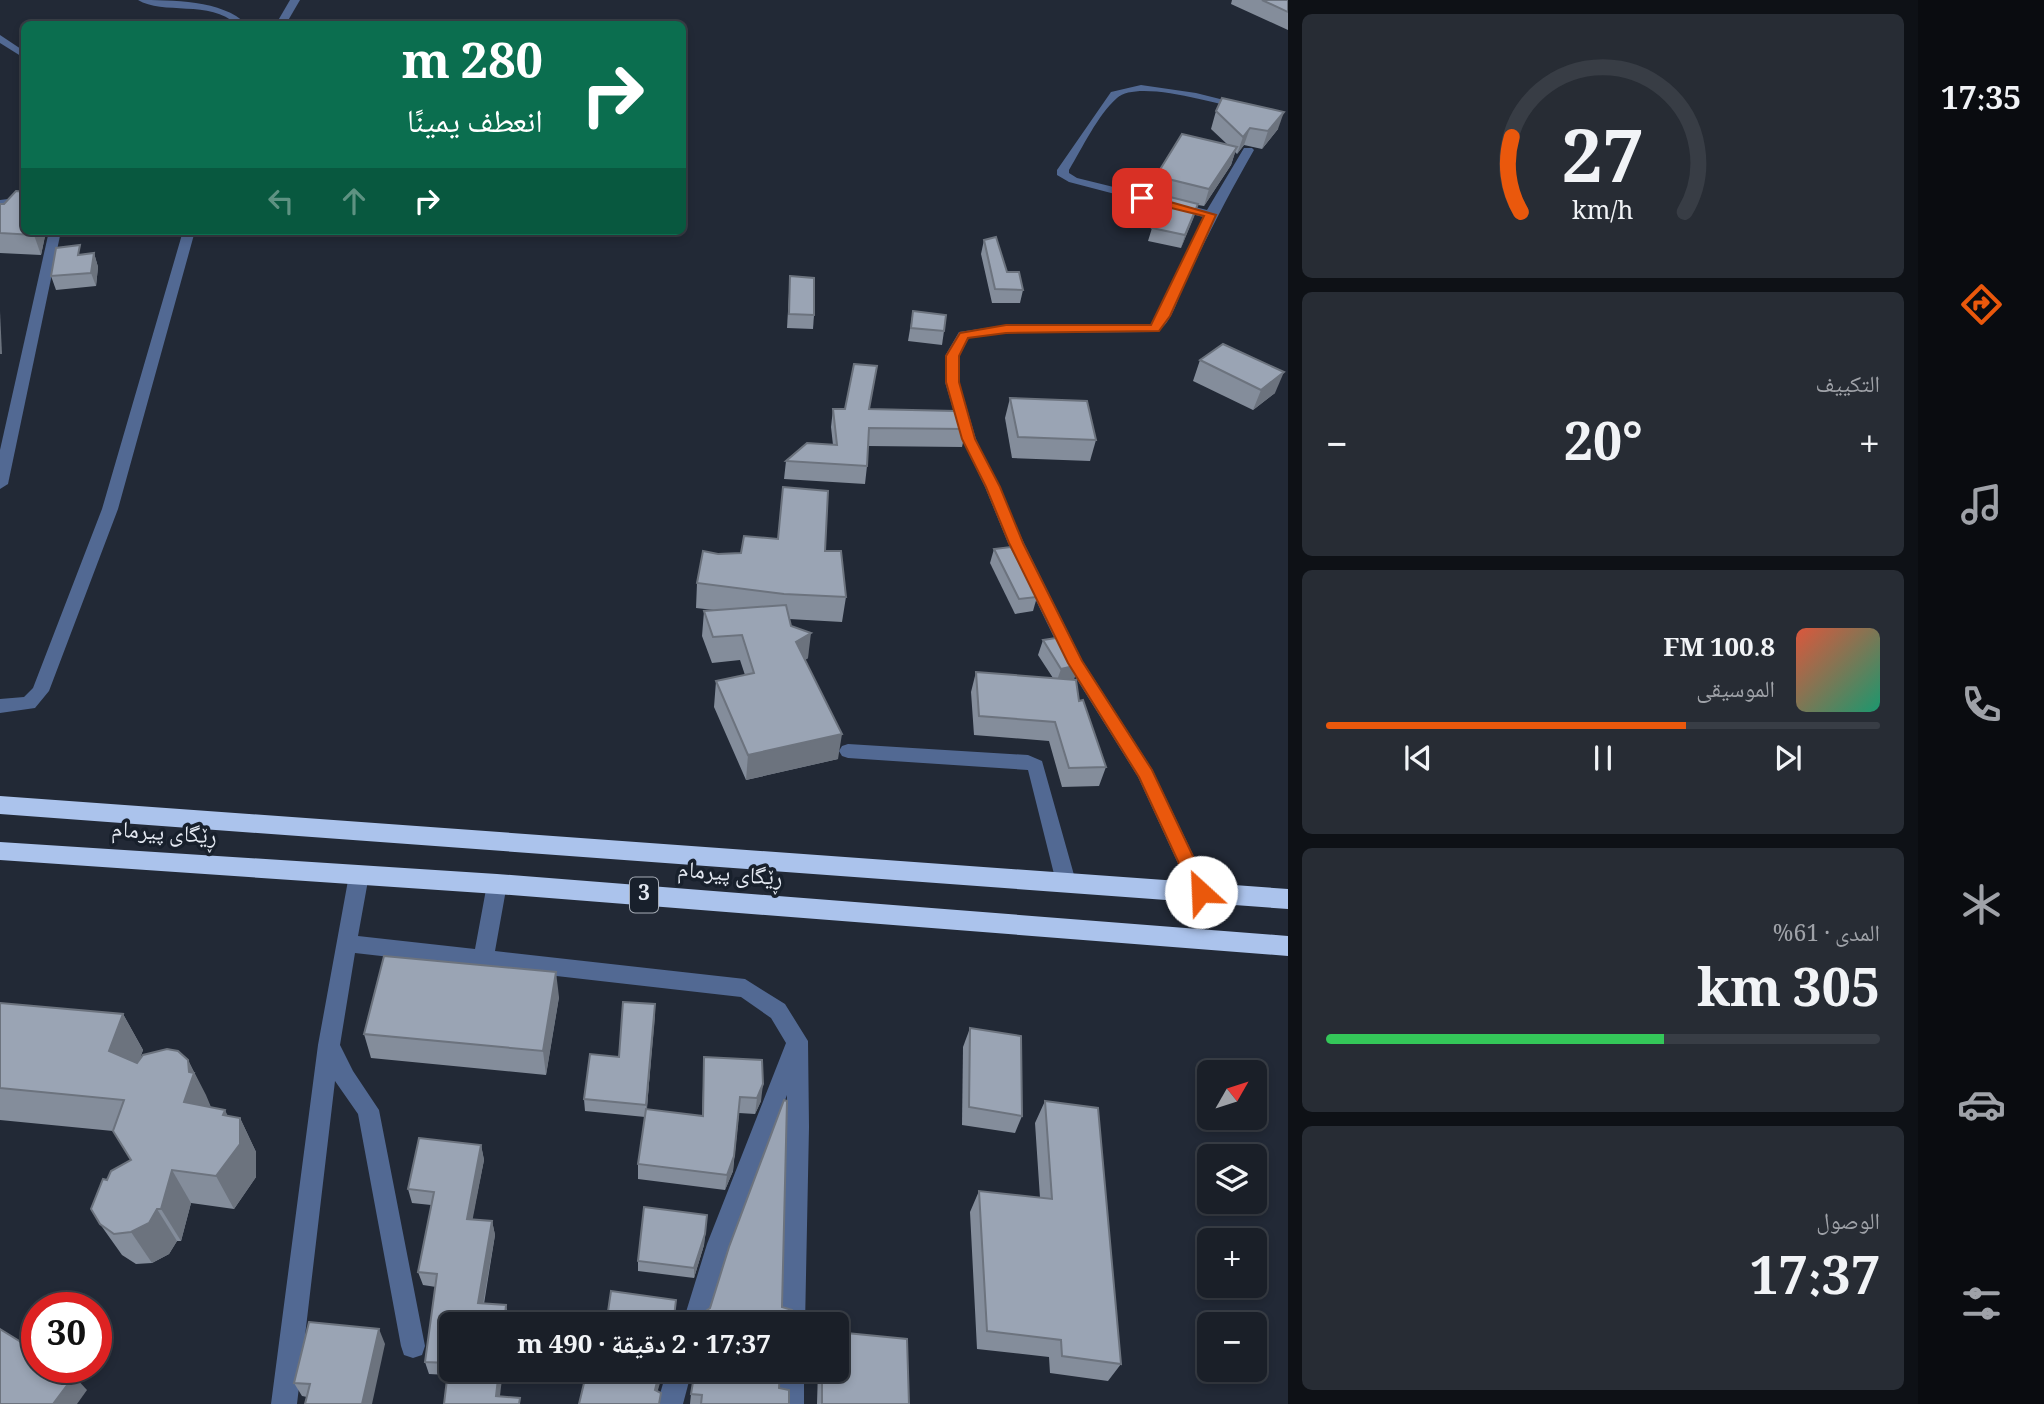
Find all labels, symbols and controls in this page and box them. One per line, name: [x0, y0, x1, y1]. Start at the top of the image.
text: 280 m: [402, 26, 543, 109]
icon: right: [567, 49, 658, 140]
text: 17:35: [1941, 75, 2021, 129]
text: انعطف يمينًا: [407, 98, 543, 152]
text: 27: [1562, 104, 1644, 228]
pin: [1112, 168, 1172, 228]
icon: arrive: [1123, 179, 1161, 217]
icon: left: [262, 182, 300, 220]
icon: ahead: [335, 182, 373, 220]
icon: right: [408, 182, 446, 220]
text: km/h: [1572, 192, 1634, 235]
icon: directions: [1957, 280, 2006, 329]
text: التكييف: [1815, 367, 1880, 407]
text: 20°: [1564, 404, 1643, 493]
text: −: [1326, 417, 1348, 482]
text: +: [1859, 417, 1880, 482]
icon: music: [1957, 480, 2006, 529]
text: 100.8 FM: [1663, 628, 1775, 672]
text: الموسيقى: [1696, 672, 1775, 712]
icon: phone: [1957, 680, 2006, 729]
icon: previous: [1399, 739, 1437, 777]
icon: pause: [1584, 739, 1622, 777]
icon: next: [1769, 739, 1807, 777]
street label: ڕێگای پیرمام: [110, 811, 218, 859]
street label: ڕێگای پیرمام: [676, 851, 784, 901]
position arrow: [1164, 855, 1238, 929]
road number: 3: [630, 878, 658, 912]
icon: climate: [1957, 880, 2006, 929]
text: المدى · 61%: [1773, 916, 1880, 956]
text: 305 km: [1697, 950, 1880, 1039]
north arrow: [1197, 1060, 1267, 1130]
map controls: [1197, 1060, 1267, 1382]
icon: car: [1957, 1080, 2006, 1129]
button: layers: [1197, 1144, 1267, 1214]
text: الوصول: [1816, 1204, 1880, 1244]
button: +: [1197, 1228, 1267, 1298]
text: 17:37: [1749, 1238, 1880, 1327]
icon: filters: [1957, 1279, 2006, 1328]
speed limit sign: 30: [21, 1292, 112, 1383]
button: −: [1197, 1312, 1267, 1382]
text: 17:37 · 2 دقيقة · 490 m: [517, 1325, 771, 1369]

